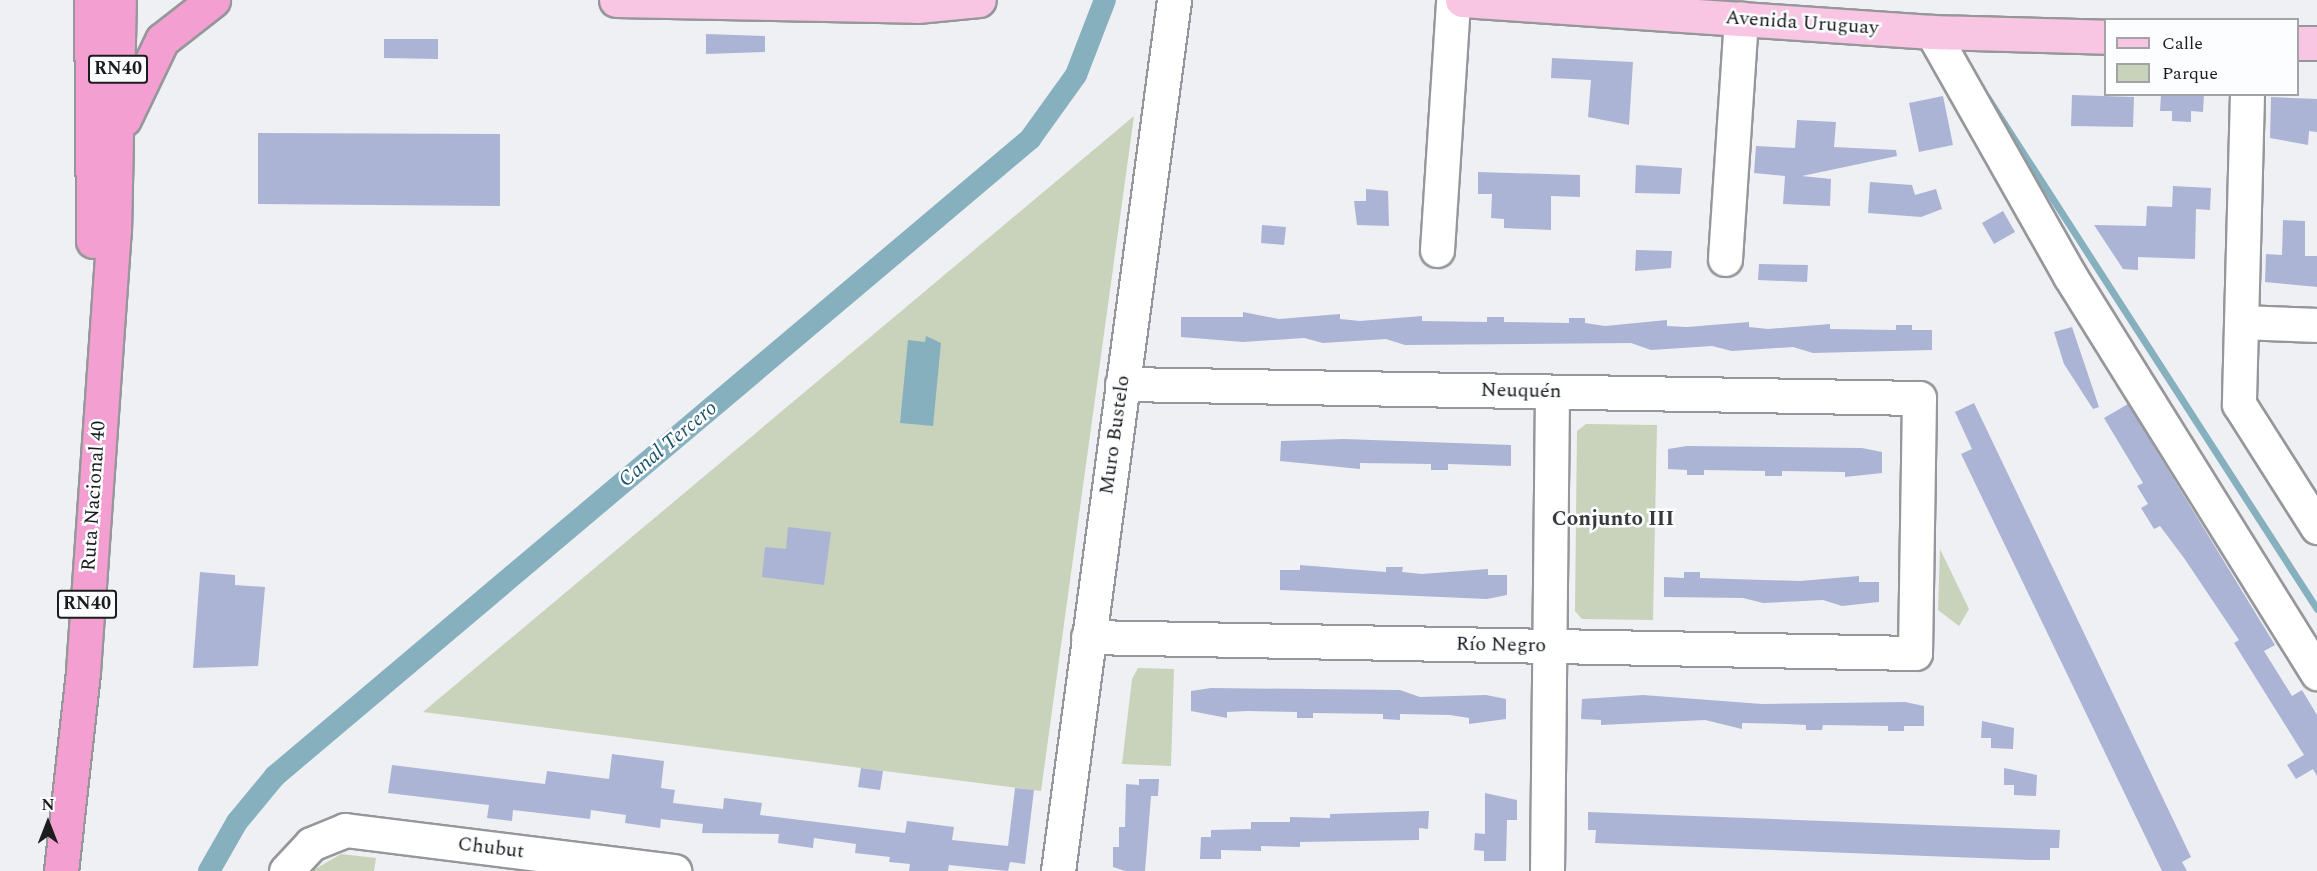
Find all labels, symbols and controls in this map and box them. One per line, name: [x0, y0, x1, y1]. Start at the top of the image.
street label: Avenida Uruguay: [1725, 6, 1879, 40]
legend: [2104, 18, 2299, 96]
text: Calle: [2162, 30, 2203, 57]
road number: RN40: [88, 54, 148, 84]
text: Parque: [2162, 60, 2218, 87]
street label: Muro Bustelo: [1095, 374, 1135, 496]
street label: Neuquén: [1481, 378, 1561, 404]
water label: Canal Tercero: [614, 395, 722, 493]
street label: Ruta Nacional 40: [77, 420, 111, 572]
district label: Conjunto III: [1552, 506, 1674, 532]
road number: RN40: [57, 589, 117, 619]
street label: Río Negro: [1456, 632, 1546, 658]
north arrow: [18, 793, 78, 853]
text: N: [41, 793, 55, 817]
street label: Chubut: [456, 832, 526, 864]

